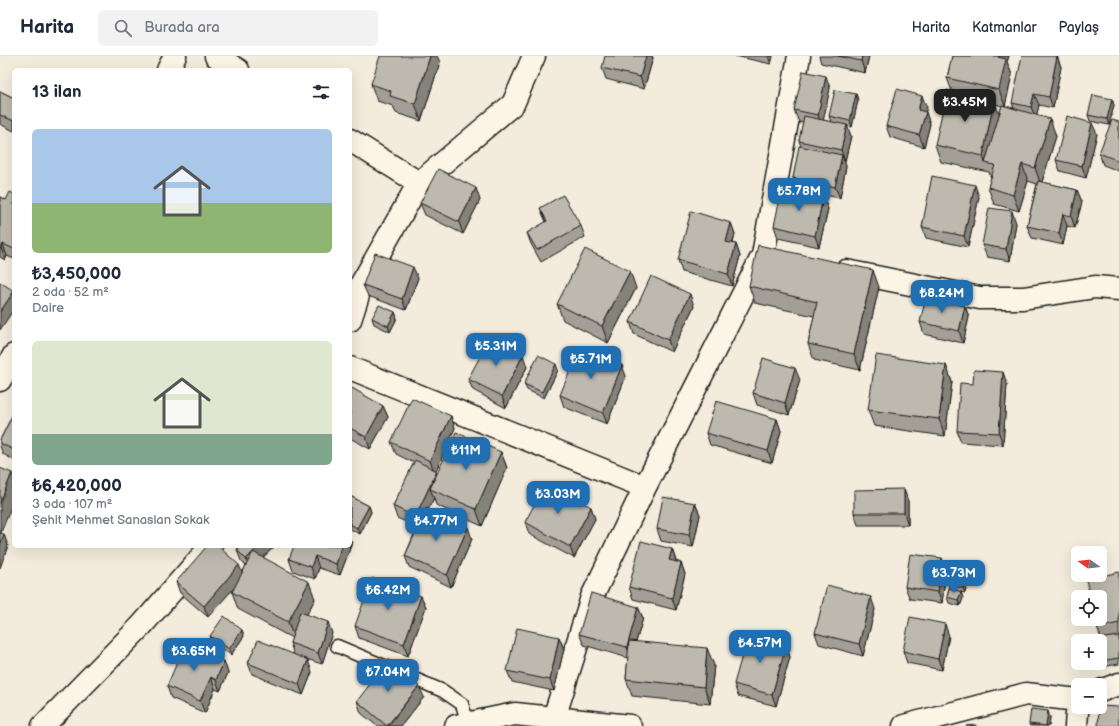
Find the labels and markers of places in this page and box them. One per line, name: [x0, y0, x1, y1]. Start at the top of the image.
pin: ₺3.45M: [932, 89, 998, 123]
pin: ₺5.78M: [766, 178, 832, 212]
pin: ₺8.24M: [909, 280, 975, 314]
pin: ₺5.31M: [463, 333, 529, 367]
pin: ₺5.71M: [558, 346, 624, 380]
pin: ₺11M: [442, 437, 490, 471]
pin: ₺3.03M: [525, 481, 591, 515]
pin: ₺4.77M: [403, 508, 469, 542]
pin: ₺3.73M: [921, 560, 987, 594]
pin: ₺6.42M: [355, 577, 421, 611]
pin: ₺4.57M: [727, 630, 793, 664]
pin: ₺3.65M: [161, 638, 227, 672]
pin: ₺7.04M: [355, 659, 421, 693]

